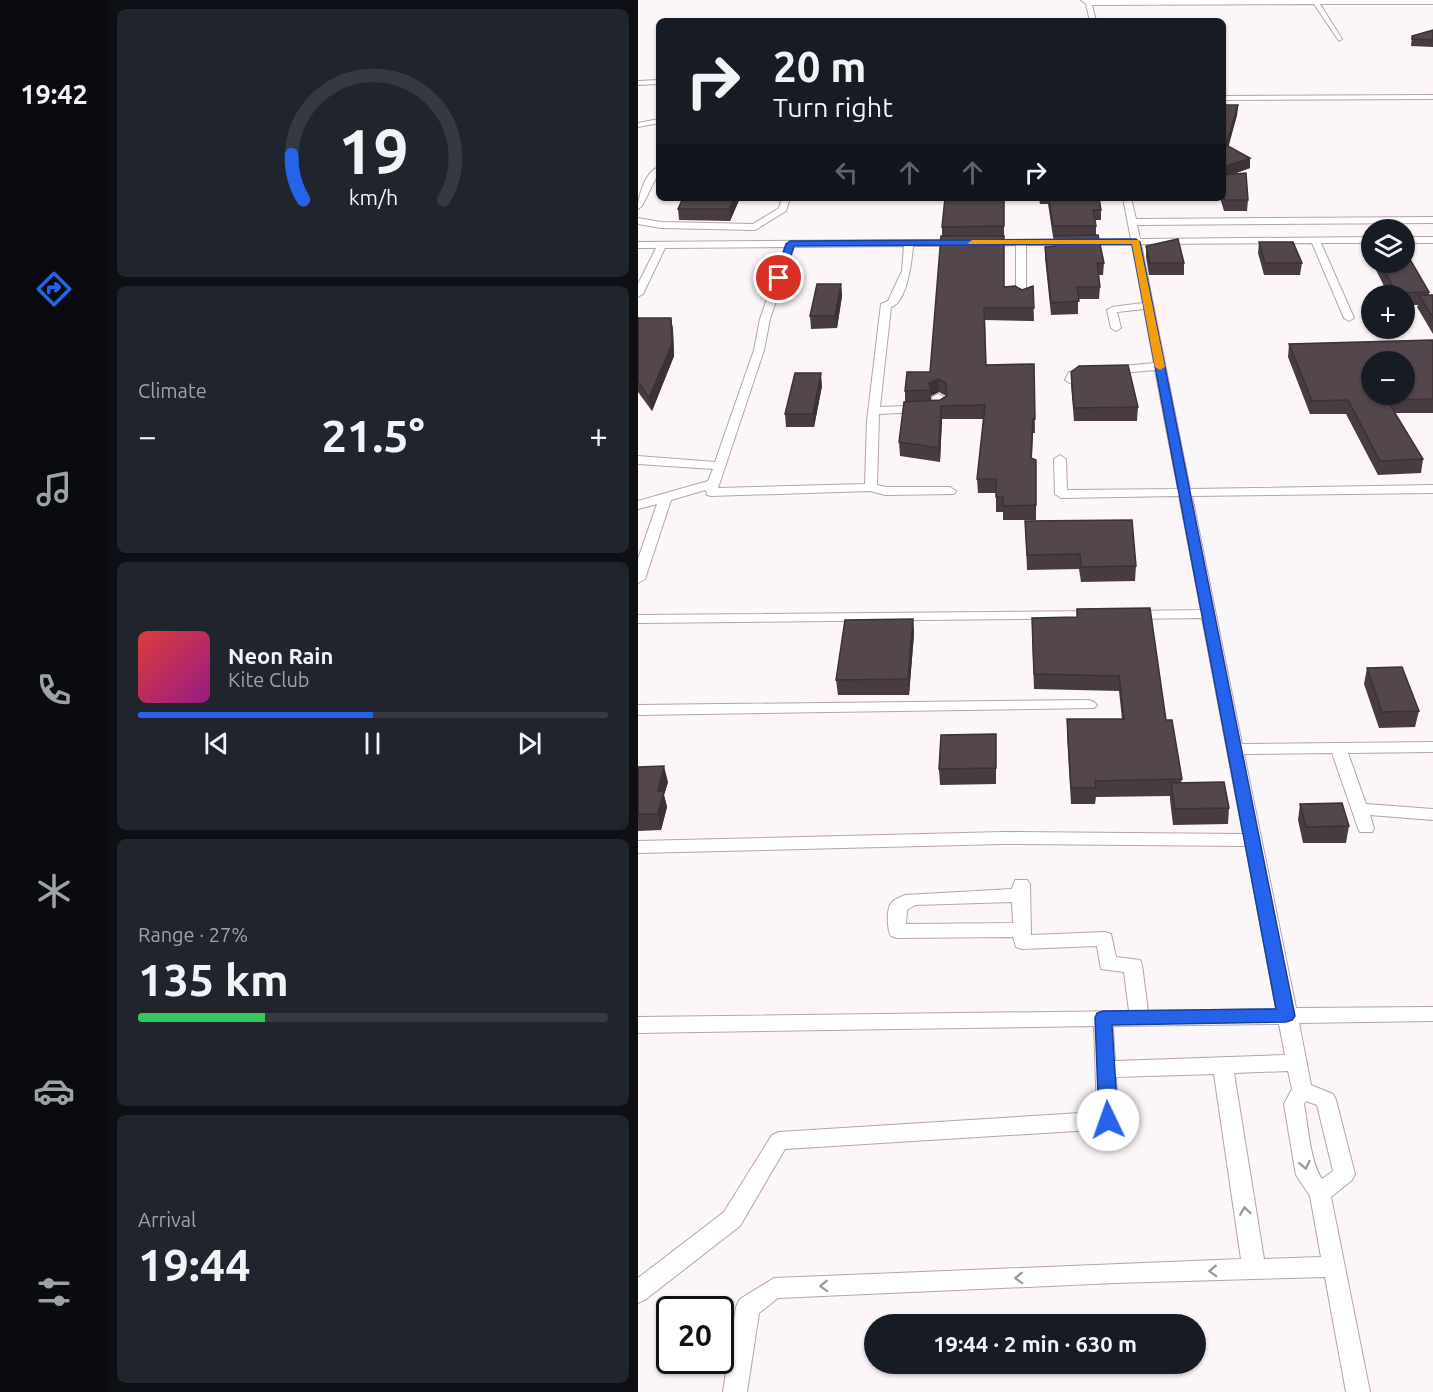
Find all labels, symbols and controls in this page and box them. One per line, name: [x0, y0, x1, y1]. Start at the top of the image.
icon: right: [674, 42, 752, 120]
text: 20 m: [773, 43, 867, 90]
text: 19:42: [20, 79, 88, 109]
text: Turn right: [773, 92, 893, 122]
text: 19: [338, 116, 408, 186]
icon: left: [830, 156, 863, 189]
icon: ahead: [893, 156, 926, 189]
icon: ahead: [956, 156, 989, 189]
icon: right: [1019, 156, 1052, 189]
text: km/h: [348, 185, 398, 209]
map controls: [1361, 219, 1415, 405]
button: layers: [1361, 219, 1415, 273]
pin: [753, 252, 804, 303]
icon: arrive: [762, 261, 795, 294]
icon: directions: [33, 268, 75, 310]
button: +: [1361, 285, 1415, 339]
button: −: [1361, 351, 1415, 405]
text: Climate: [138, 379, 207, 402]
text: 21.5°: [321, 410, 425, 461]
text: −: [138, 417, 157, 454]
text: +: [589, 417, 608, 454]
icon: music: [33, 468, 75, 510]
text: Neon Rain: [228, 643, 333, 668]
text: Kite Club: [228, 668, 310, 691]
icon: phone: [33, 669, 75, 711]
icon: previous: [200, 727, 233, 760]
icon: pause: [356, 727, 389, 760]
icon: next: [513, 727, 546, 760]
icon: climate: [33, 870, 75, 912]
text: Range · 27%: [138, 923, 248, 946]
text: 135 km: [138, 954, 289, 1005]
icon: car: [33, 1070, 75, 1112]
position arrow: [1076, 1088, 1140, 1152]
one-way arrow: [1298, 1160, 1311, 1170]
one-way arrow: [1239, 1207, 1252, 1217]
text: Arrival: [138, 1208, 196, 1231]
text: 19:44: [138, 1239, 251, 1290]
one-way arrow: [1209, 1264, 1218, 1277]
icon: filters: [33, 1271, 75, 1313]
one-way arrow: [1014, 1271, 1023, 1284]
one-way arrow: [819, 1279, 828, 1292]
speed limit sign: 20: [656, 1296, 734, 1374]
text: 19:44 · 2 min · 630 m: [933, 1331, 1137, 1356]

